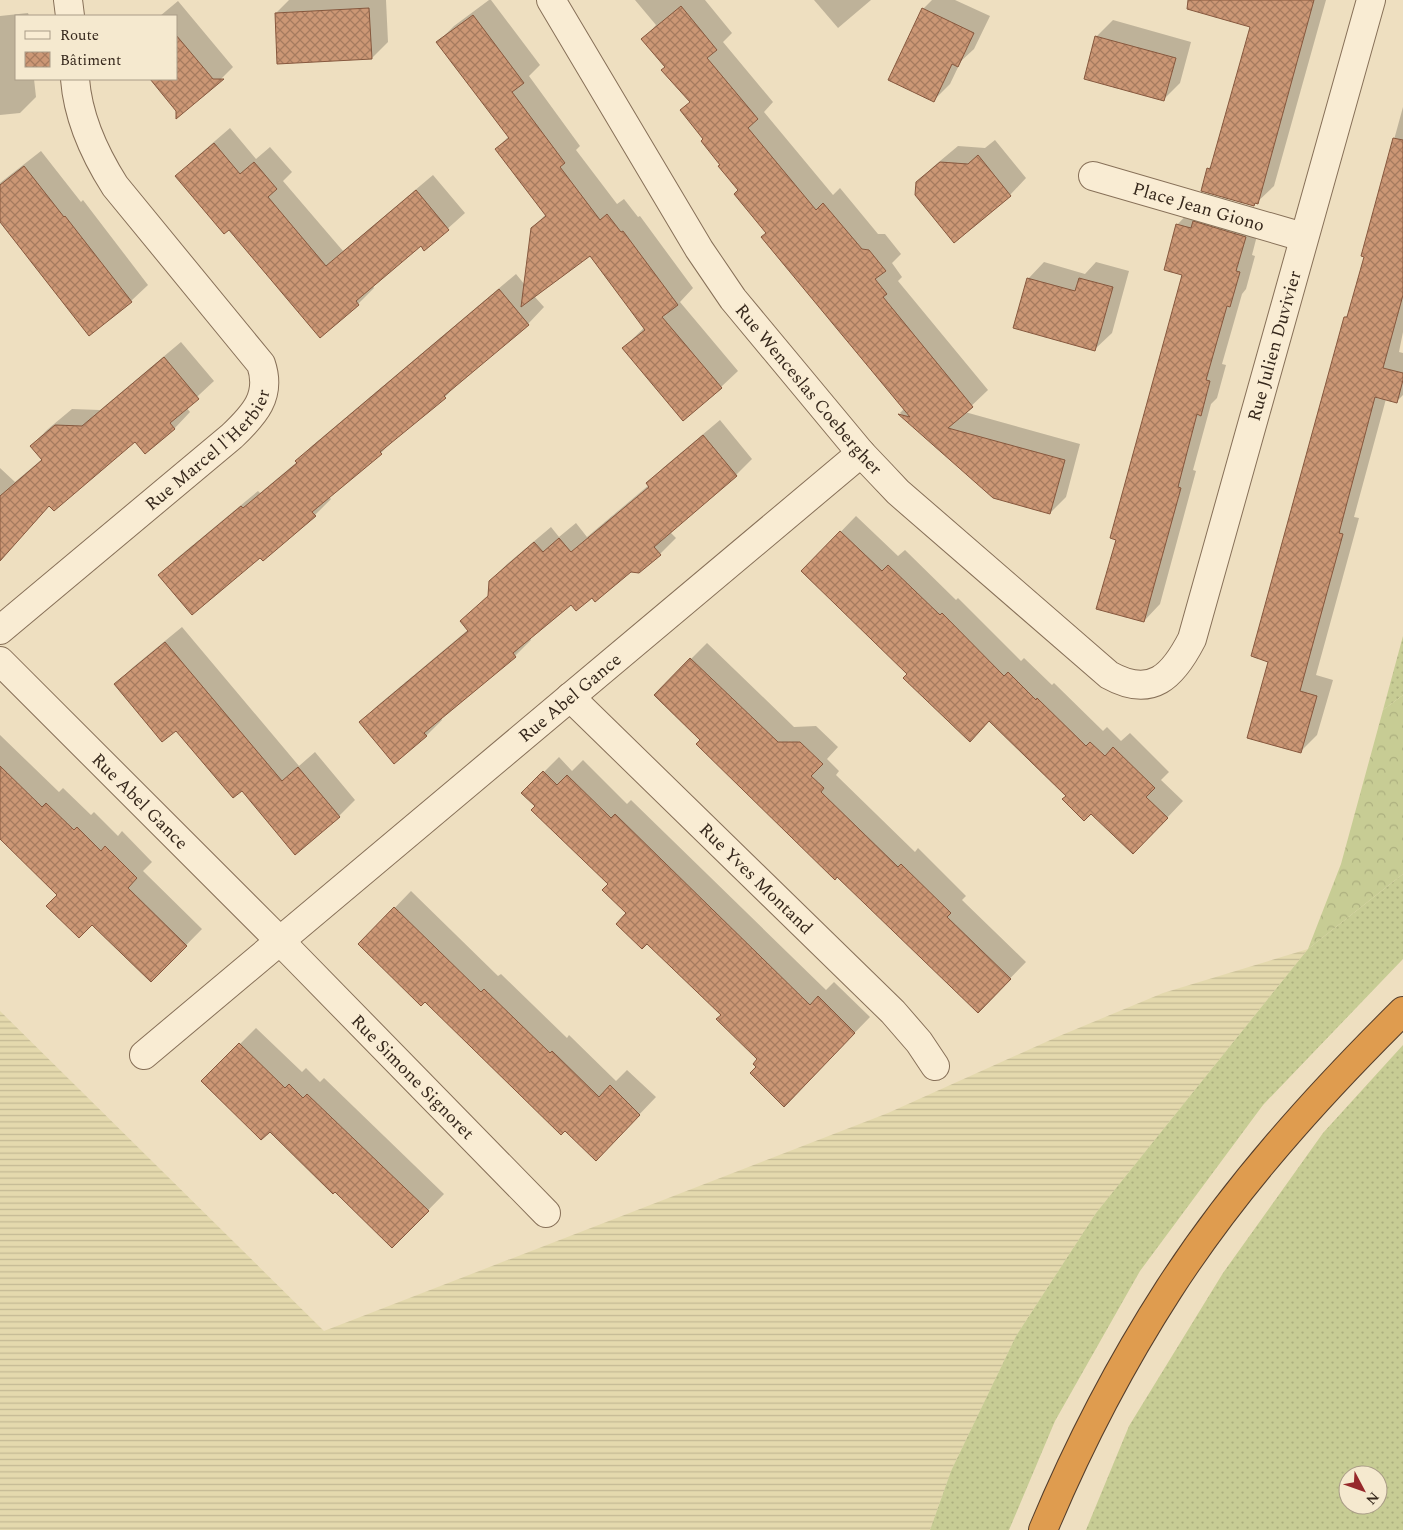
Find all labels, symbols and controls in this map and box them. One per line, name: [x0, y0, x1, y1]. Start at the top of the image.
legend: [15, 15, 178, 80]
text: Route: [60, 24, 99, 47]
text: Bâtiment: [60, 49, 121, 72]
street label: Place Jean Giono: [1129, 175, 1268, 239]
street label: Rue Julien Duvivier: [1240, 267, 1308, 424]
street label: Rue Wenceslas Coebergher: [729, 298, 889, 481]
street label: Rue Marcel l'Herbier: [139, 386, 277, 517]
street label: Rue Abel Gance: [512, 646, 627, 749]
street label: Rue Abel Gance: [85, 746, 195, 856]
street label: Rue Yves Montand: [693, 816, 819, 941]
street label: Rue Simone Signoret: [345, 1008, 481, 1146]
north arrow: [1338, 1465, 1388, 1515]
text: N: [1361, 1487, 1384, 1509]

